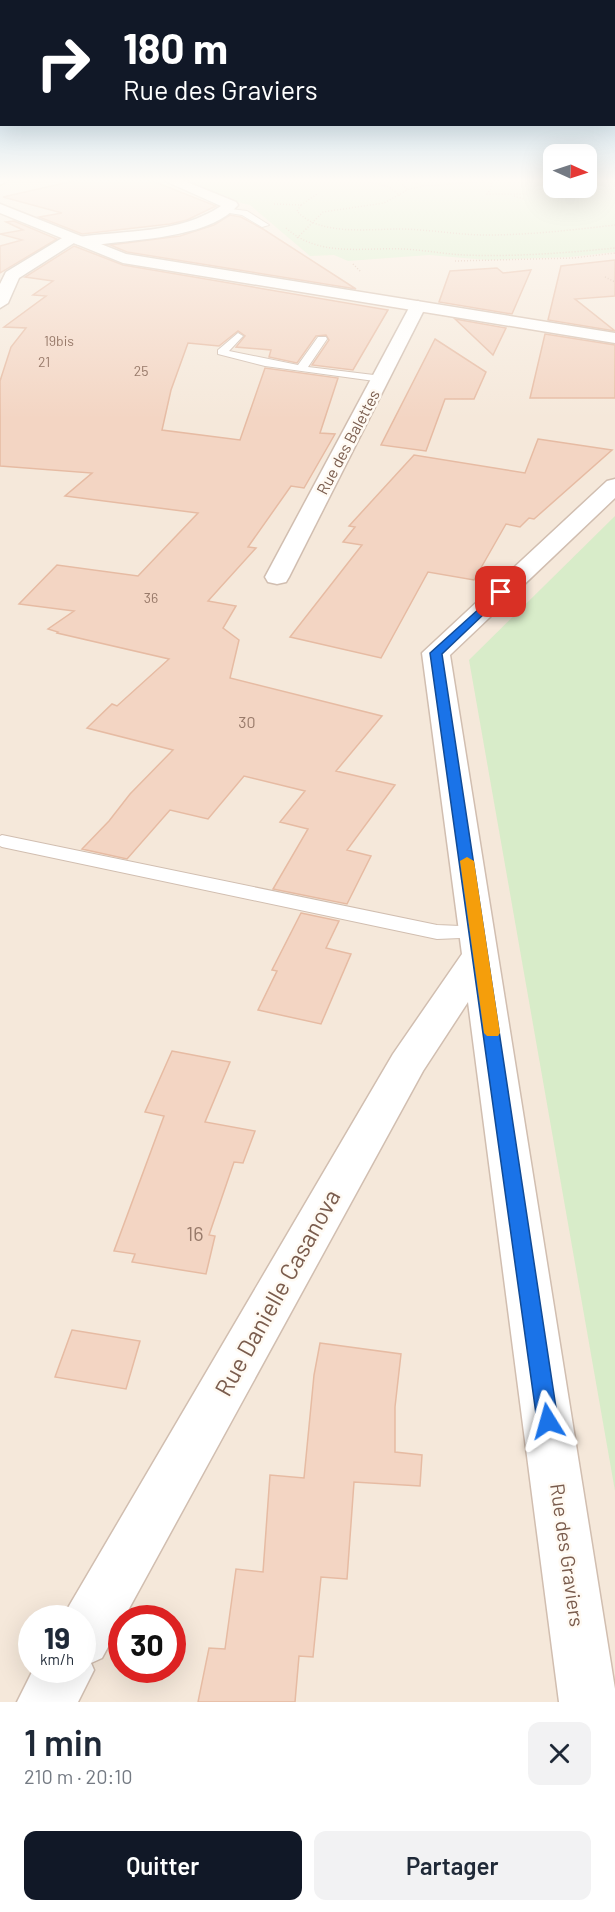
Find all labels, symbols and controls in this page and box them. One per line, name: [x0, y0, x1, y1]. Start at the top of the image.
text: 180 m: [123, 22, 228, 72]
icon: right: [24, 24, 102, 102]
text: Rue des Graviers: [123, 73, 318, 105]
north arrow: [543, 144, 597, 198]
map controls: [543, 144, 597, 198]
house number: 19bis: [44, 332, 74, 349]
house number: 21: [38, 353, 50, 370]
house number: 25: [134, 362, 148, 379]
street label: Rue des Balettes: [312, 386, 383, 497]
pin: [475, 566, 526, 617]
icon: arrive: [484, 575, 517, 608]
house number: 36: [144, 589, 158, 606]
house number: 30: [238, 712, 256, 731]
street label: Rue Danielle Casanova: [208, 1184, 346, 1401]
house number: 16: [186, 1221, 204, 1245]
position arrow: [516, 1389, 580, 1453]
street label: Rue des Graviers: [546, 1482, 590, 1628]
speed limit sign: 30: [108, 1605, 186, 1683]
text: 19: [44, 1619, 70, 1655]
text: km/h: [40, 1650, 74, 1668]
text: 1 min: [24, 1720, 103, 1763]
button: close: [528, 1722, 591, 1785]
text: 210 m · 20:10: [24, 1764, 133, 1788]
button: Quitter: [24, 1831, 302, 1900]
button: Partager: [314, 1831, 591, 1900]

